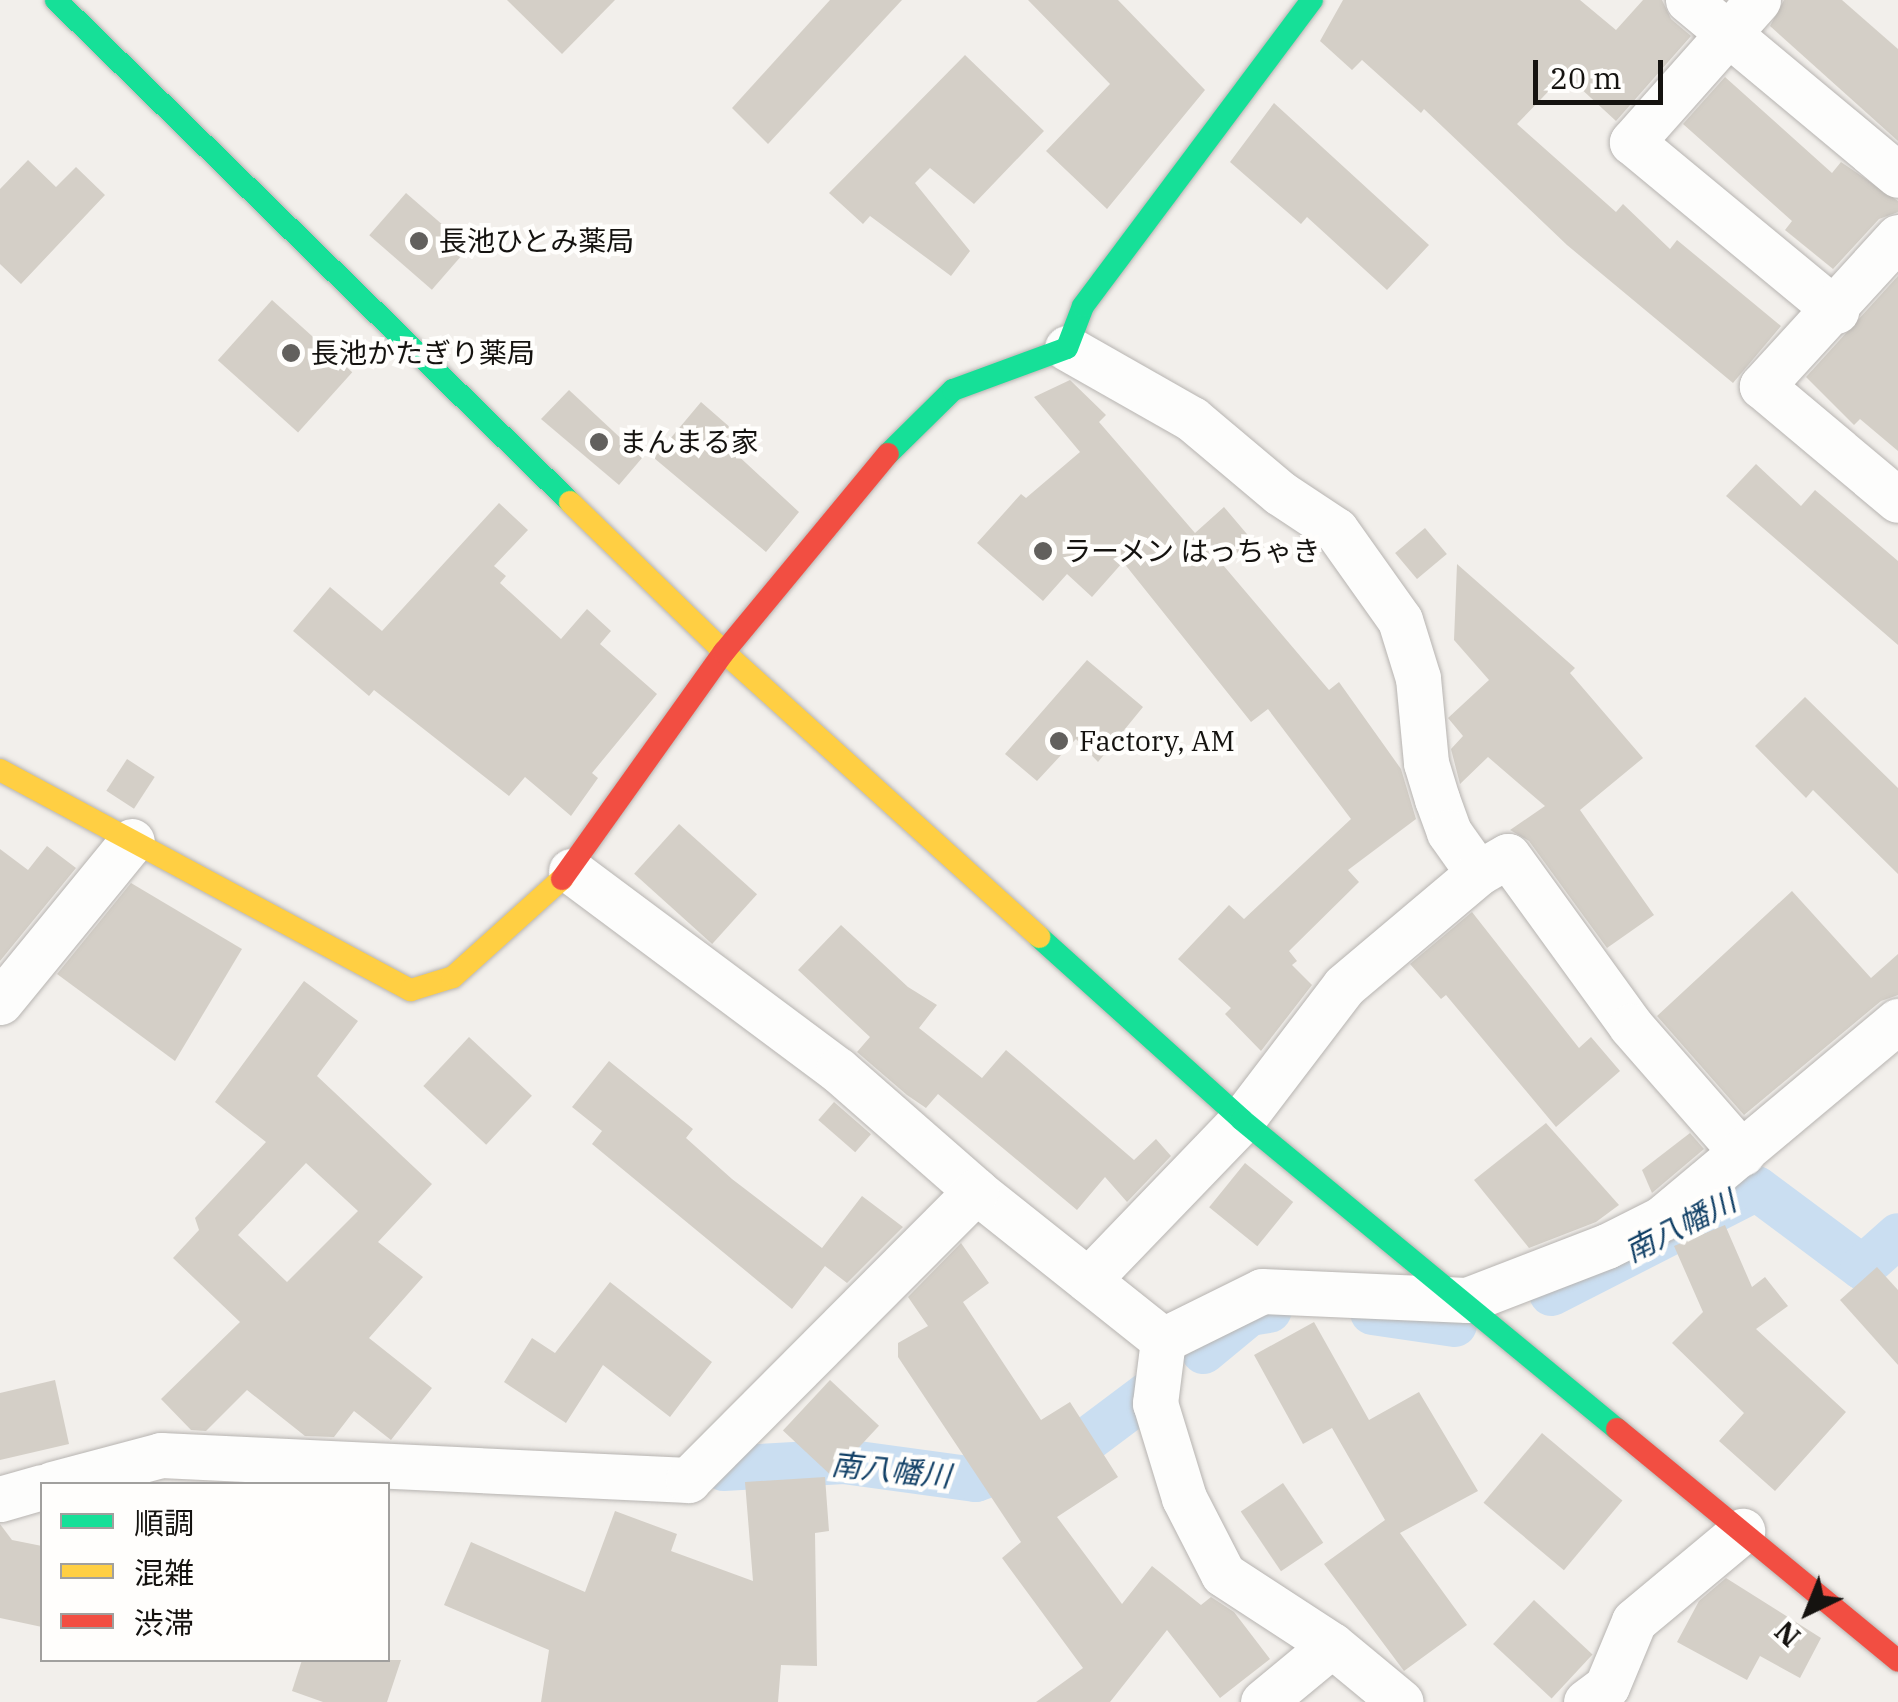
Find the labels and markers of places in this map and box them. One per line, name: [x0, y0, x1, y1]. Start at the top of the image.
place label: 長池ひとみ薬局: [439, 224, 635, 258]
marker: 長池ひとみ薬局: [408, 230, 430, 252]
place label: 長池かたぎり薬局: [311, 336, 535, 370]
marker: 長池かたぎり薬局: [280, 342, 302, 364]
place label: まんまる家: [619, 425, 759, 459]
marker: まんまる家: [588, 431, 610, 453]
place label: ラーメン はっちゃき: [1063, 534, 1321, 568]
marker: ラーメン はっちゃき: [1032, 540, 1054, 562]
place label: Factory, AM: [1079, 724, 1235, 758]
marker: Factory, AM: [1048, 730, 1070, 752]

